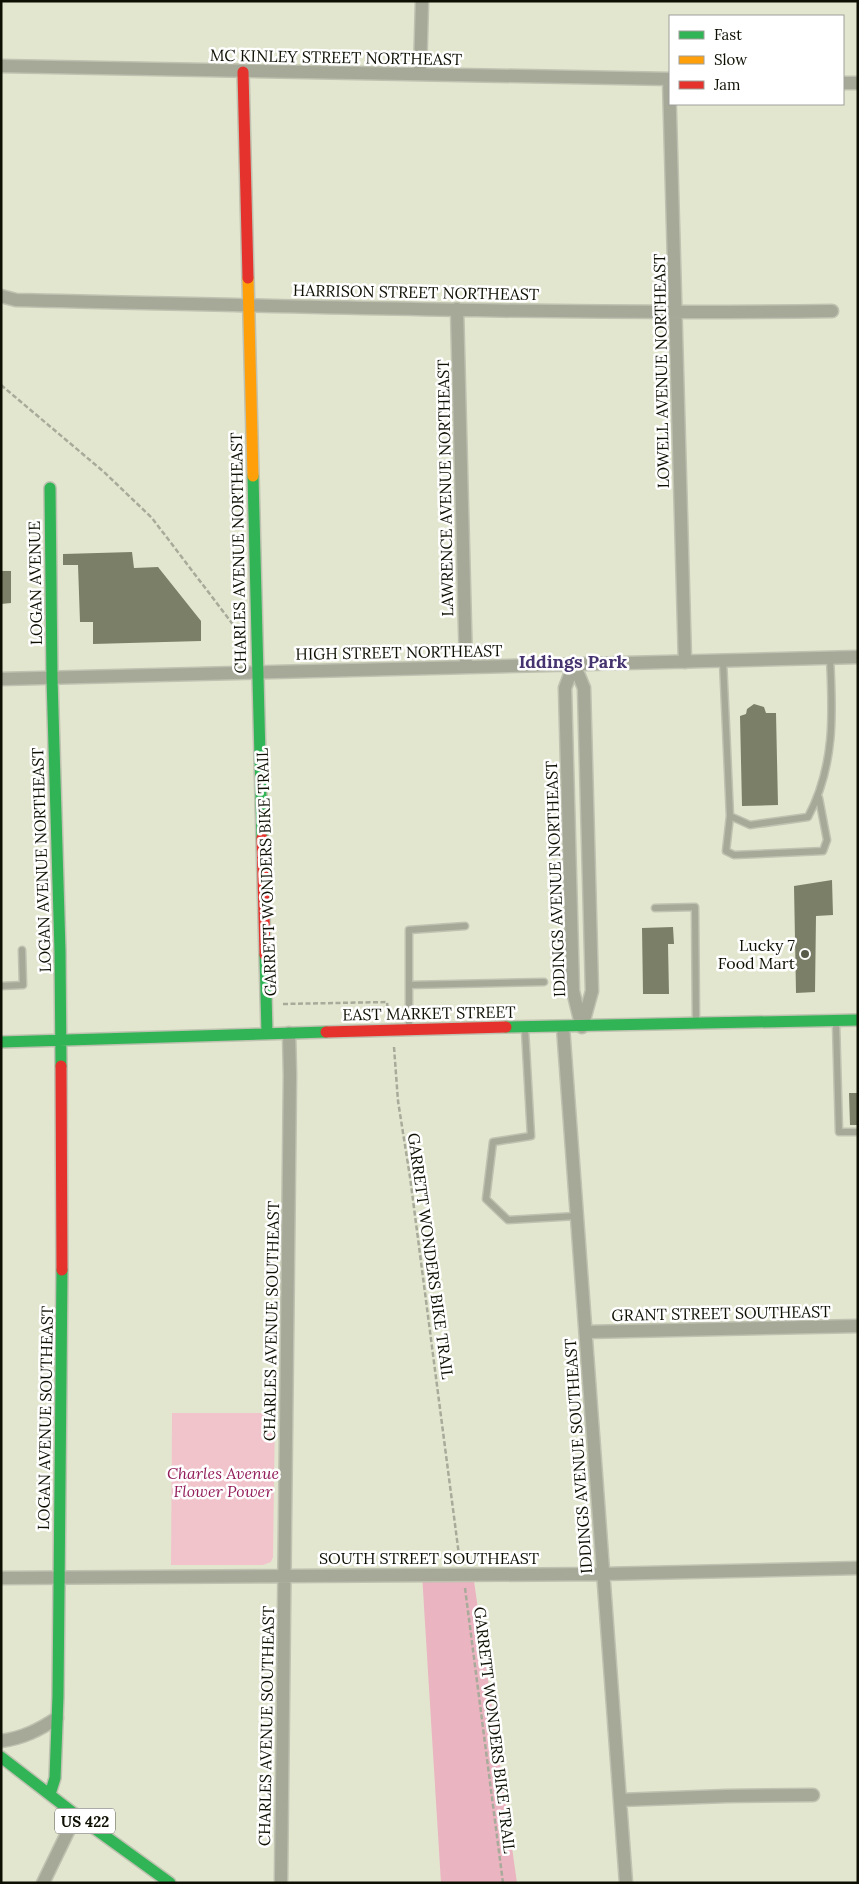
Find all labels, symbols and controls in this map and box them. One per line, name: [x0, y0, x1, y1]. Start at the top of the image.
legend: [669, 15, 844, 105]
text: Fast: [714, 25, 742, 44]
street label: MC KINLEY STREET NORTHEAST: [210, 45, 462, 69]
text: Slow: [714, 50, 747, 69]
text: Jam: [713, 75, 741, 94]
street label: LOWELL AVENUE NORTHEAST: [649, 253, 673, 489]
street label: HARRISON STREET NORTHEAST: [293, 280, 539, 304]
street label: LAWRENCE AVENUE NORTHEAST: [433, 359, 457, 617]
street label: CHARLES AVENUE NORTHEAST: [226, 432, 250, 674]
street label: LOGAN AVENUE: [24, 521, 46, 645]
street label: HIGH STREET NORTHEAST: [295, 640, 503, 664]
district label: Iddings Park: [519, 650, 628, 673]
street label: LOGAN AVENUE NORTHEAST: [27, 747, 55, 973]
street label: GARRETT WONDERS BIKE TRAIL: [252, 748, 280, 996]
street label: IDDINGS AVENUE NORTHEAST: [541, 760, 569, 998]
place label: Lucky 7 Food Mart: [718, 935, 796, 973]
marker: Lucky 7 Food Mart: [799, 948, 811, 960]
street label: EAST MARKET STREET: [342, 1001, 516, 1025]
street label: GARRETT WONDERS BIKE TRAIL: [404, 1132, 458, 1380]
street label: CHARLES AVENUE SOUTHEAST: [259, 1201, 283, 1441]
street label: GRANT STREET SOUTHEAST: [611, 1301, 831, 1325]
street label: LOGAN AVENUE SOUTHEAST: [33, 1306, 57, 1530]
street label: IDDINGS AVENUE SOUTHEAST: [560, 1338, 596, 1574]
park label: Charles Avenue Flower Power: [167, 1463, 279, 1501]
street label: SOUTH STREET SOUTHEAST: [319, 1548, 539, 1568]
street label: CHARLES AVENUE SOUTHEAST: [254, 1606, 278, 1846]
street label: GARRETT WONDERS BIKE TRAIL: [470, 1606, 520, 1854]
road number: US 422: [55, 1808, 115, 1834]

